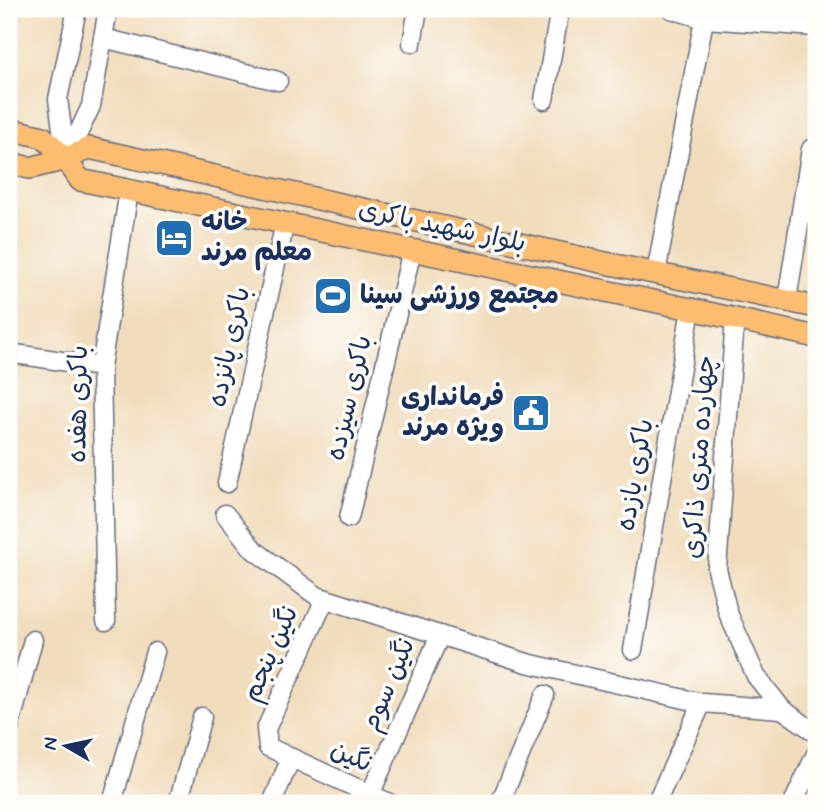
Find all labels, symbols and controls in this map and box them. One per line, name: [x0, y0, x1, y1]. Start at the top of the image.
street label: بلوار شهید باکری: [355, 193, 529, 261]
place label: خانه معلم مرند: [201, 206, 312, 271]
hotel icon: خانه معلم مرند: [153, 217, 195, 259]
sports icon: مجتمع ورزشی سینا: [312, 275, 354, 317]
place label: مجتمع ورزشی سینا: [360, 279, 559, 313]
street label: باکری پانزده: [201, 284, 259, 410]
street label: باکری سیزده: [319, 332, 381, 464]
street label: باکری هفده: [61, 345, 97, 463]
street label: چهارده متری ذاکری: [676, 354, 724, 560]
place label: فرمانداری ویژه مرند: [401, 381, 504, 445]
public building icon: فرمانداری ویژه مرند: [510, 392, 552, 434]
street label: باکری یازده: [609, 416, 663, 534]
street label: نگین پنجم: [235, 601, 308, 708]
street label: نگین سوم: [354, 633, 425, 737]
north arrow: [32, 710, 102, 780]
street label: نگین: [325, 733, 377, 781]
text: N: [37, 735, 64, 752]

